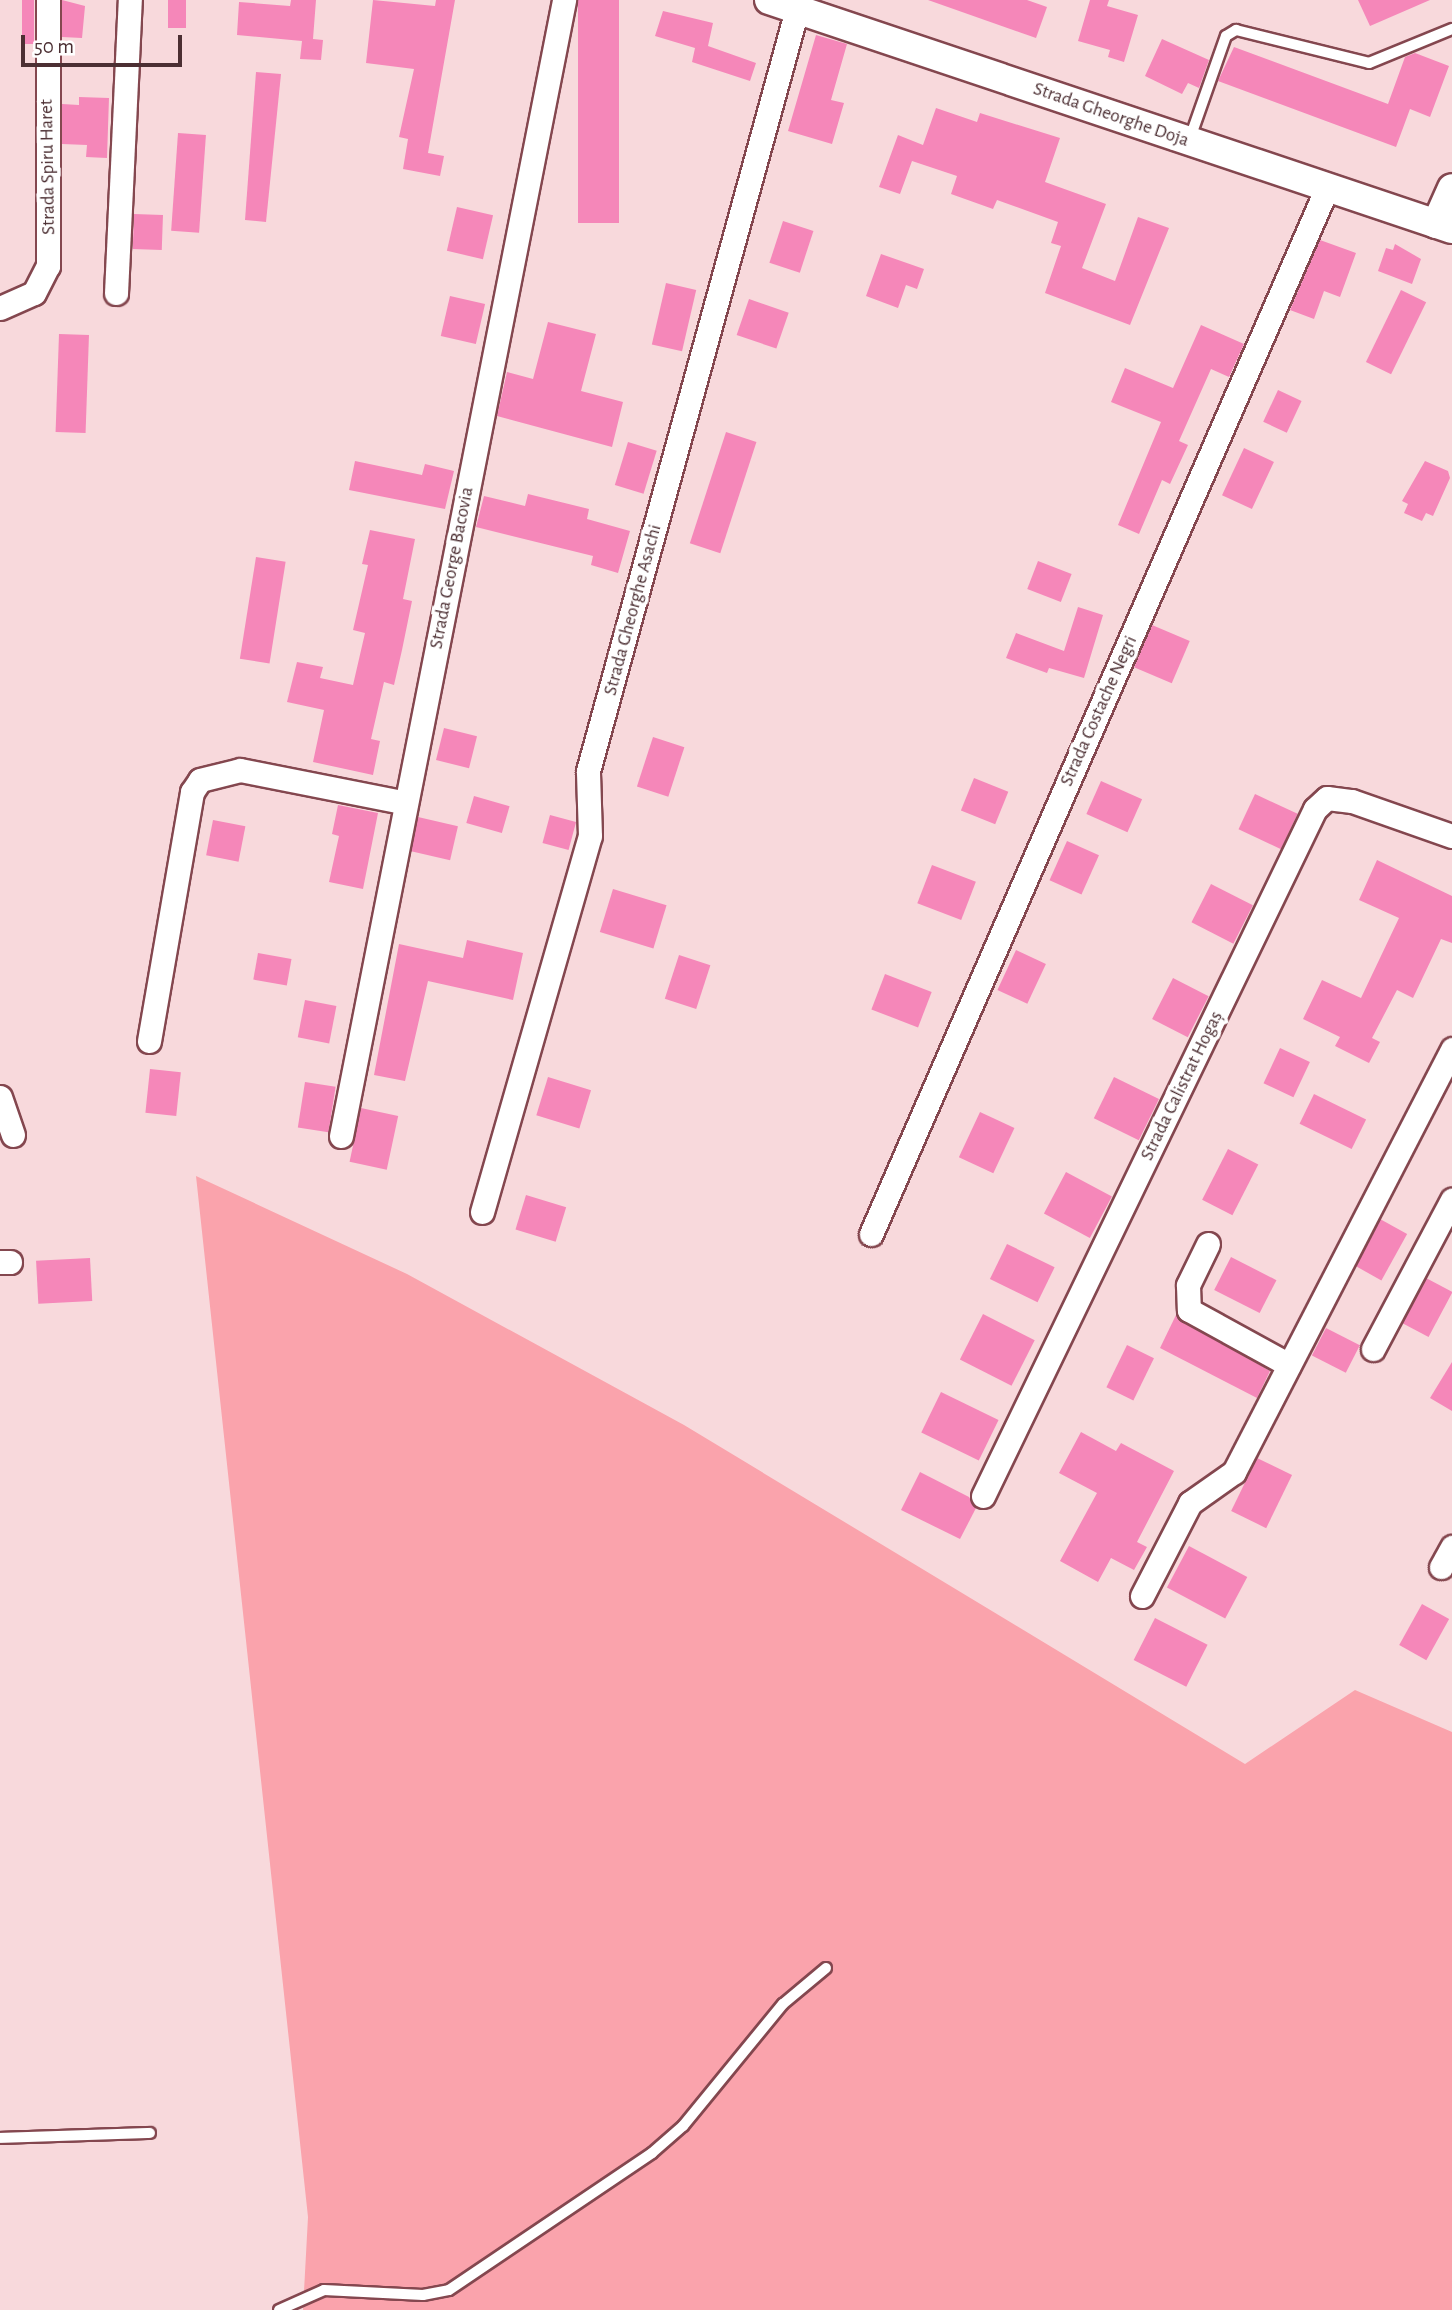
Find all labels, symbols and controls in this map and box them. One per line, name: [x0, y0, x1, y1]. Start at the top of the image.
scale bar: [24, 21, 186, 65]
text: 50 m: [34, 36, 74, 57]
street label: Strada Gheorghe Doja: [1030, 78, 1192, 152]
street label: Strada Spiru Haret: [35, 99, 61, 235]
street label: Strada George Bacovia: [425, 485, 479, 651]
street label: Strada Gheorghe Asachi: [599, 522, 667, 698]
street label: Strada Costache Negri: [1056, 632, 1142, 790]
street label: Strada Calistrat Hogaș: [1136, 1008, 1228, 1164]

